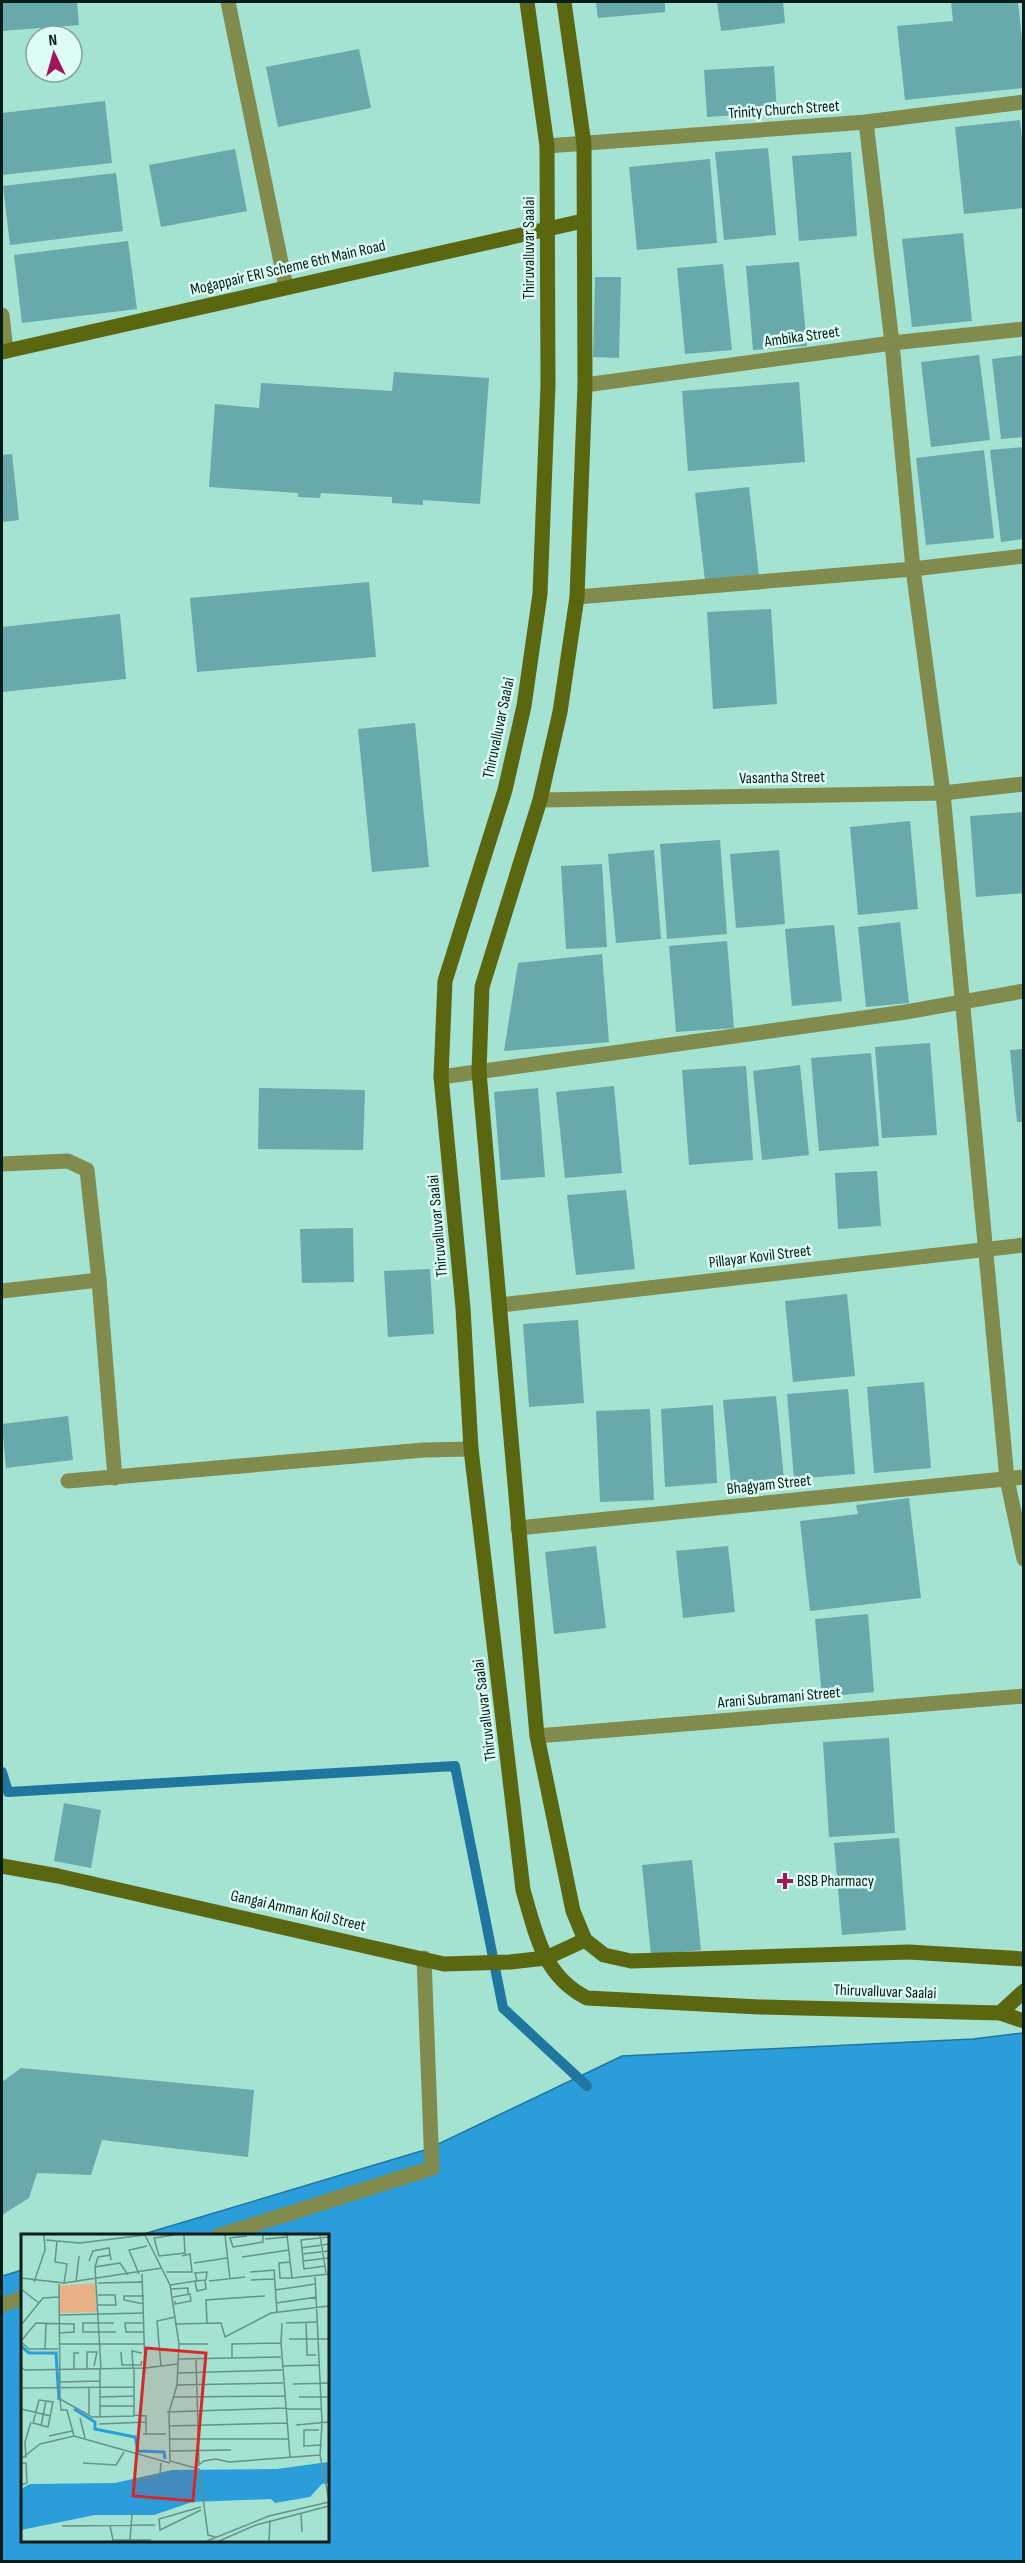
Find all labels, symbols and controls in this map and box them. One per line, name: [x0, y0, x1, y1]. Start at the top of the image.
north arrow: [24, 24, 84, 84]
text: N: [48, 31, 58, 50]
street label: Trinity Church Street: [728, 97, 840, 123]
street label: Thiruvalluvar Saalai: [520, 197, 539, 299]
street label: Mogappair ERI Scheme 6th Main Road: [189, 236, 387, 300]
street label: Ambika Street: [762, 322, 841, 352]
street label: Thiruvalluvar Saalai: [479, 676, 519, 780]
street label: Vasantha Street: [739, 768, 825, 788]
street label: Thiruvalluvar Saalai: [424, 1174, 452, 1278]
street label: Pillayar Kovil Street: [708, 1241, 812, 1273]
street label: Bhagyam Street: [726, 1471, 812, 1499]
street label: Thiruvalluvar Saalai: [469, 1658, 501, 1762]
street label: Arani Subramani Street: [716, 1683, 841, 1713]
place label: BSB Pharmacy: [797, 1872, 874, 1891]
marker: BSB Pharmacy: [778, 1874, 792, 1888]
street label: Gangai Amman Koil Street: [229, 1886, 367, 1936]
street label: Thiruvalluvar Saalai: [833, 1981, 937, 2003]
inset map: [21, 2234, 328, 2542]

